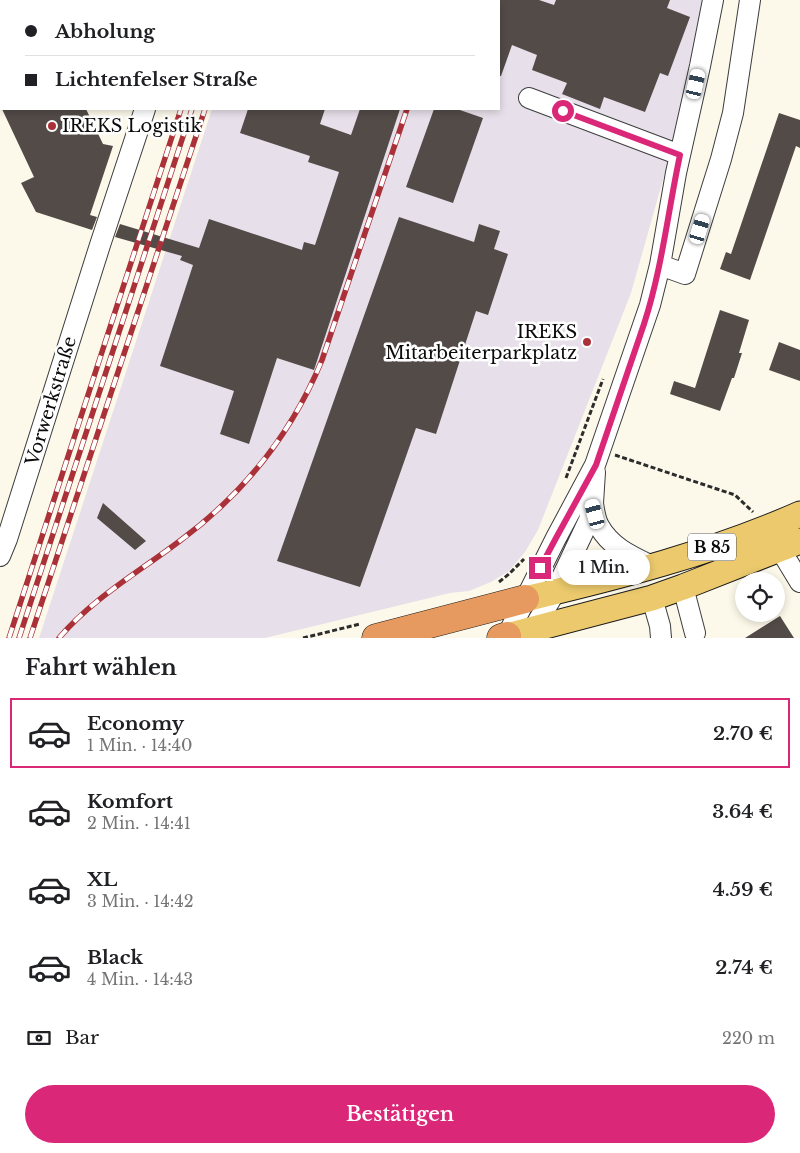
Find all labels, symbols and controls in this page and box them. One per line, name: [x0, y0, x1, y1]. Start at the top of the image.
text: Abholung: [55, 20, 155, 43]
text: Lichtenfelser Straße: [55, 68, 258, 91]
car: [685, 68, 706, 100]
route start: [552, 100, 574, 122]
place label: IREKS Logistik: [62, 115, 202, 137]
marker: IREKS Logistik: [46, 120, 58, 132]
car: [688, 212, 711, 246]
place label: IREKS Mitarbeiterparkplatz: [385, 321, 577, 364]
street label: Vorwerkstraße: [21, 334, 81, 469]
marker: IREKS Mitarbeiterparkplatz: [581, 336, 593, 348]
car: [583, 498, 606, 530]
road number: B 85: [688, 534, 736, 560]
callout: 1 Min.: [558, 550, 650, 586]
route end: [529, 557, 551, 579]
text: 1 Min.: [579, 557, 629, 577]
map controls: [735, 572, 785, 622]
button: locate: [735, 572, 785, 622]
text: Fahrt wählen: [25, 654, 177, 681]
icon: car: [27, 711, 72, 756]
text: Economy: [87, 712, 184, 735]
text: 2.70 €: [713, 722, 773, 745]
text: 1 Min. · 14:40: [87, 735, 192, 755]
icon: car: [27, 789, 72, 834]
text: Komfort: [87, 790, 173, 813]
text: 3.64 €: [712, 800, 773, 823]
text: 2 Min. · 14:41: [87, 813, 191, 833]
icon: car: [27, 867, 72, 912]
text: XL: [87, 868, 117, 891]
text: 4.59 €: [713, 878, 773, 901]
text: 3 Min. · 14:42: [87, 891, 194, 911]
icon: car: [27, 945, 72, 990]
text: Black: [87, 946, 143, 969]
text: 2.74 €: [715, 956, 773, 979]
text: 4 Min. · 14:43: [87, 969, 193, 989]
icon: cash: [25, 1024, 53, 1052]
text: Bar: [65, 1026, 99, 1049]
text: 220 m: [722, 1028, 775, 1048]
button: Bestätigen: [25, 1085, 775, 1143]

